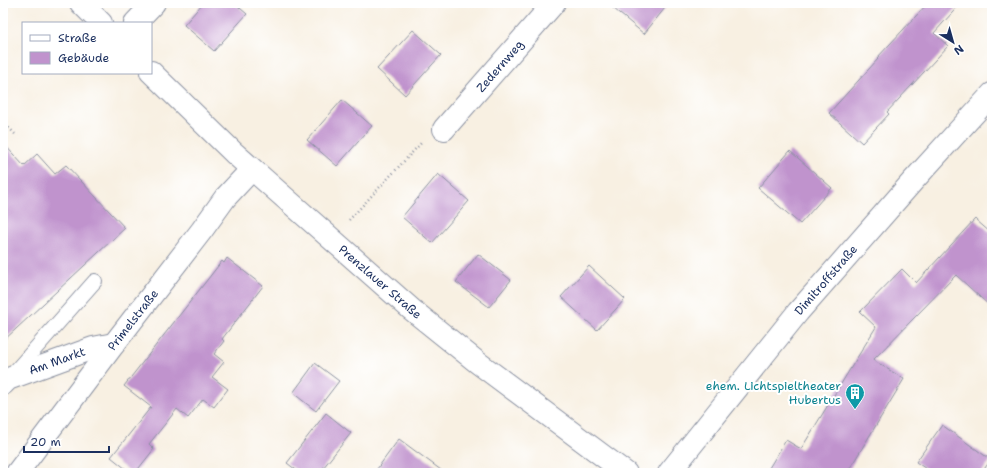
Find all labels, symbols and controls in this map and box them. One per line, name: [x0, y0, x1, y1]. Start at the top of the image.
legend: [22, 22, 152, 74]
north arrow: [933, 22, 973, 62]
text: Straße: [58, 30, 97, 46]
street label: Zedernweg: [473, 36, 527, 96]
text: N: [950, 41, 967, 58]
text: Gebäude: [58, 50, 109, 66]
street label: Prenzlauer Straße: [335, 241, 425, 323]
street label: Dimitroffstraße: [791, 241, 861, 319]
street label: Primelstraße: [104, 286, 162, 354]
street label: Am Markt: [27, 343, 87, 379]
place label: ehem. Lichtspieltheater Hubertus: [706, 378, 841, 408]
building icon: ehem. Lichtspieltheater Hubertus: [844, 382, 866, 410]
scale bar: [24, 428, 109, 454]
text: 20 m: [30, 434, 61, 450]

